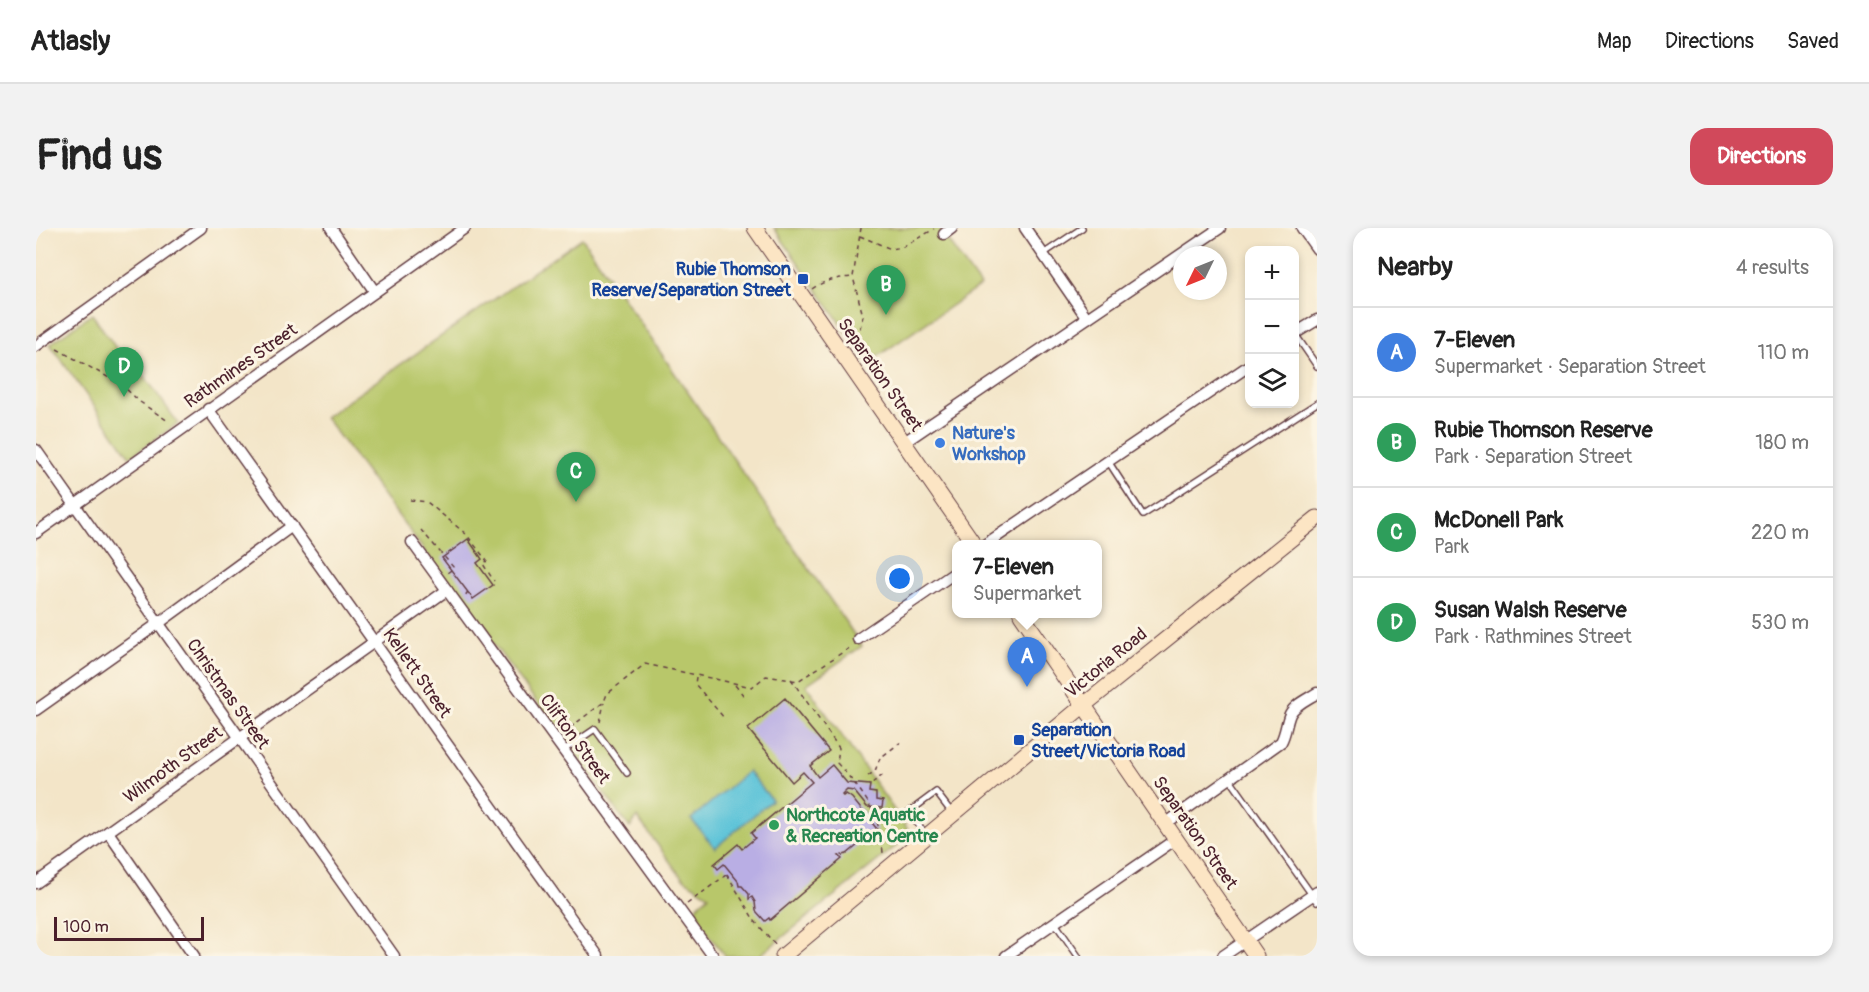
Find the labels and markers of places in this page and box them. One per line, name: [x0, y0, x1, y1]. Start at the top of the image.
place label: Rubie Thomson Reserve/Separation Street: [592, 258, 792, 302]
pin: B: [866, 266, 906, 315]
marker: Rubie Thomson Reserve/Separation Street: [796, 272, 810, 286]
pin: D: [104, 348, 143, 397]
place label: Nature's Workshop: [952, 422, 1026, 466]
marker: Nature's Workshop: [933, 436, 947, 450]
pin: C: [556, 452, 596, 502]
pin: A: [1008, 638, 1046, 687]
place label: Separation Street/Victoria Road: [1031, 719, 1186, 763]
marker: Separation Street/Victoria Road: [1012, 733, 1026, 747]
place label: Northcote Aquatic & Recreation Centre: [786, 804, 939, 848]
marker: Northcote Aquatic & Recreation Centre: [767, 818, 781, 832]

